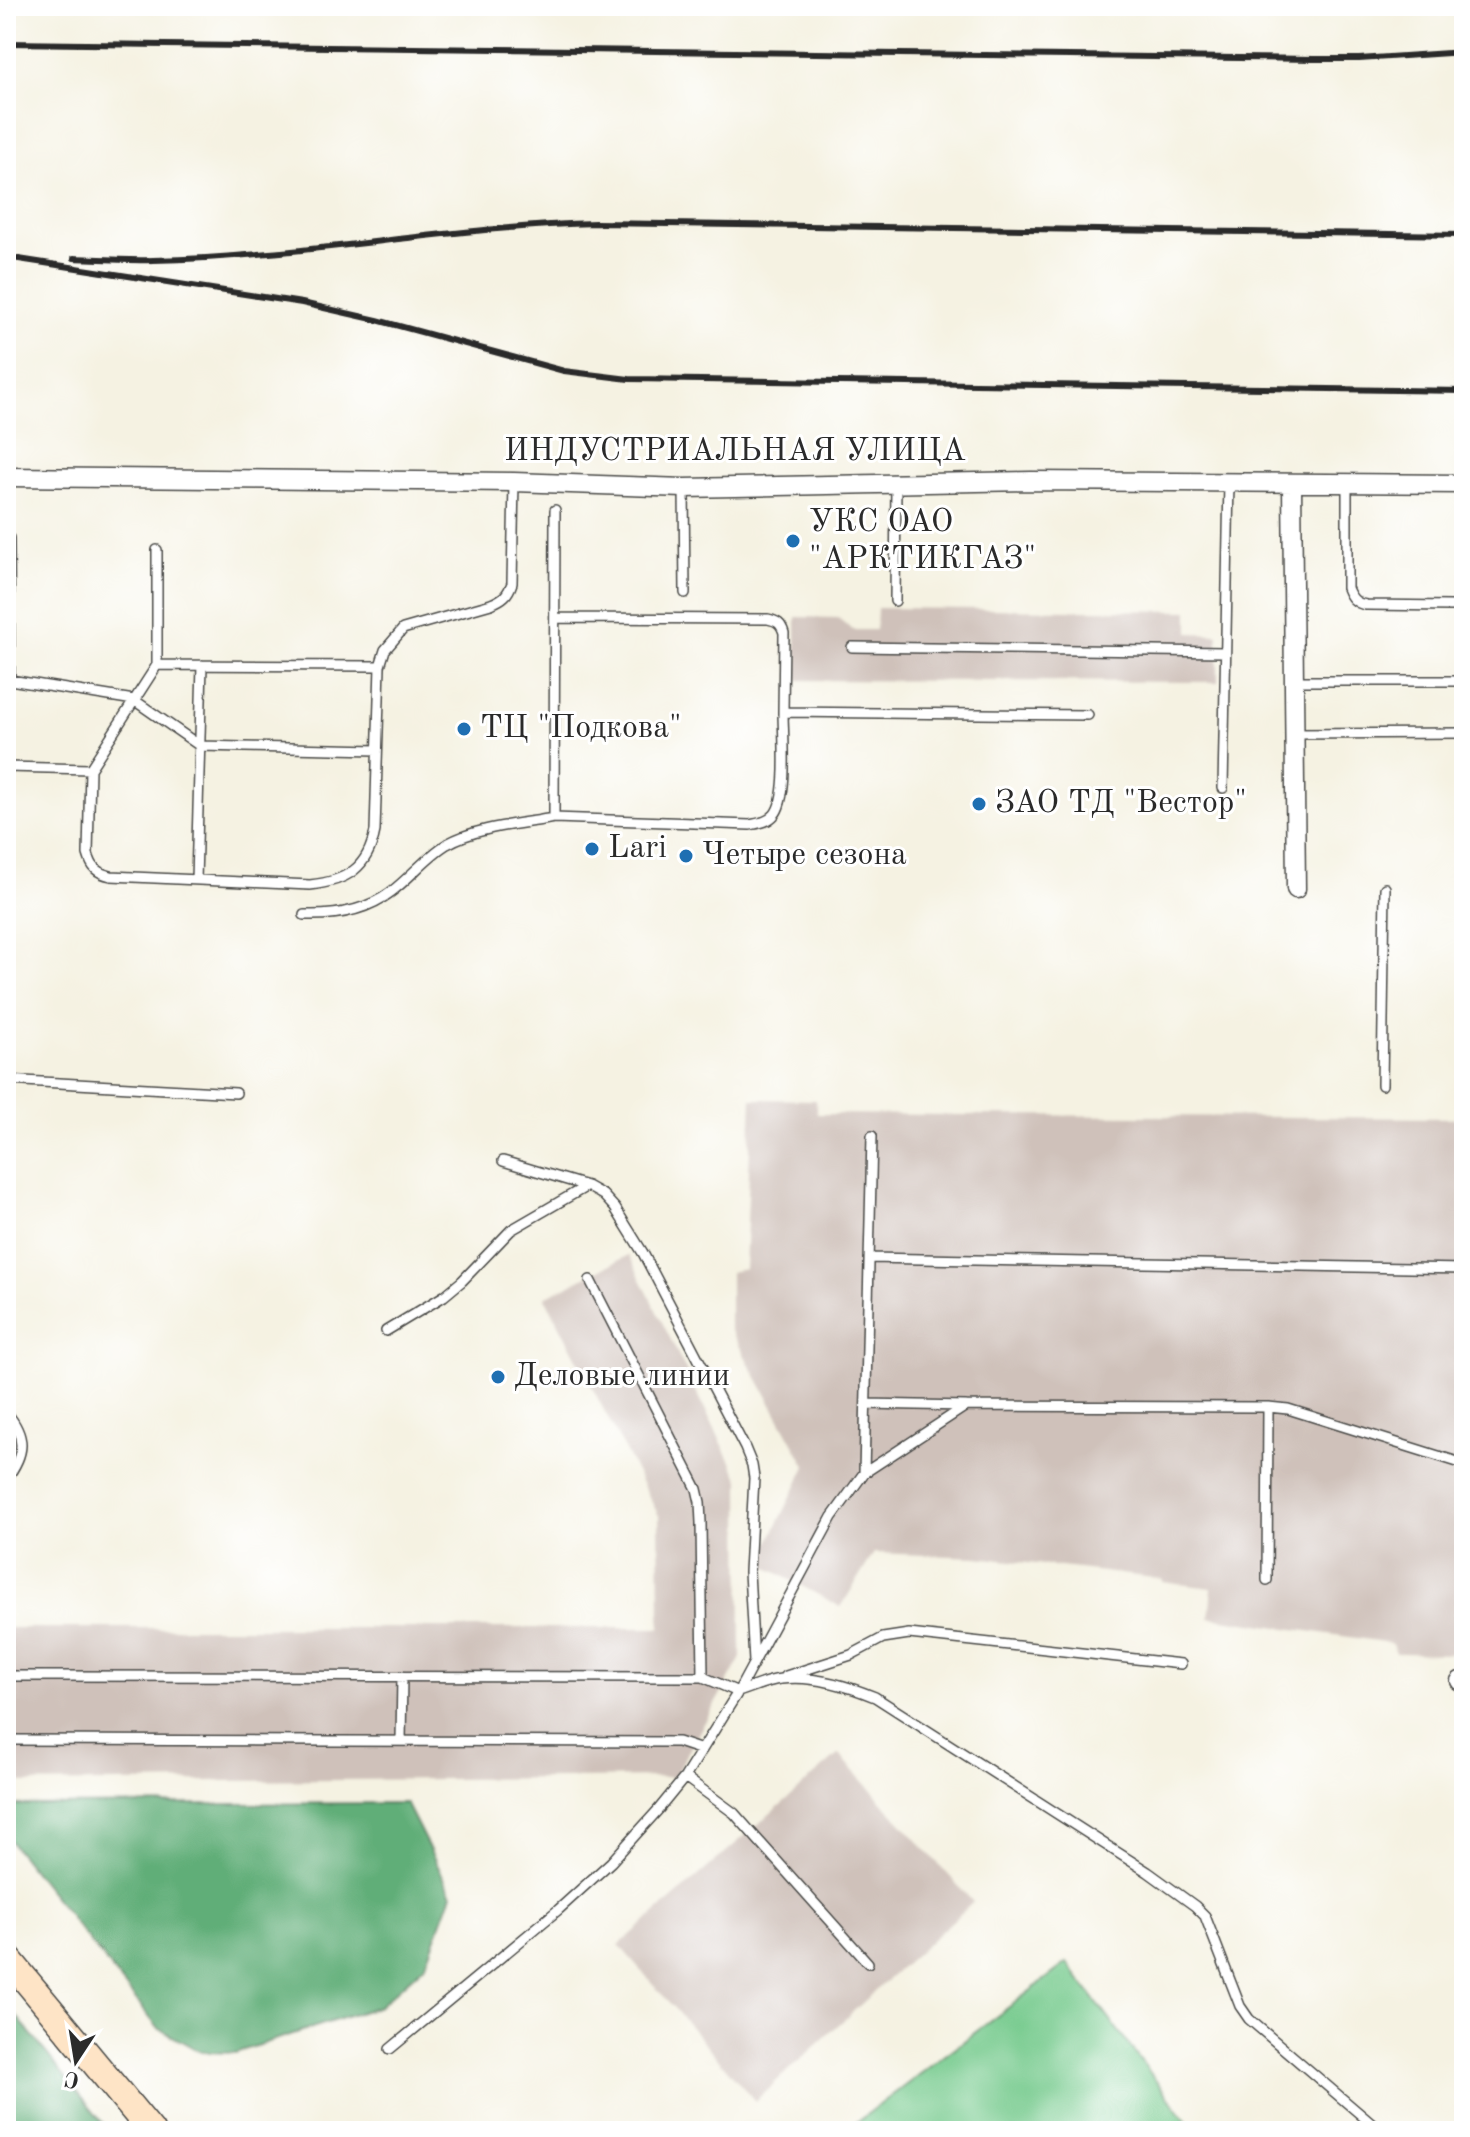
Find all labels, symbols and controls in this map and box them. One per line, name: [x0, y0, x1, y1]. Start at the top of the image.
street label: ИНДУСТРИАЛЬНАЯ УЛИЦА: [504, 436, 966, 468]
place label: УКС ОАО "АРКТИКГАЗ": [809, 507, 1036, 576]
marker: УКС ОАО "АРКТИКГАЗ": [784, 532, 802, 550]
place label: ТЦ "Подкова": [480, 713, 682, 745]
marker: ТЦ "Подкова": [455, 720, 473, 738]
place label: ЗАО ТД "Вестор": [995, 788, 1247, 820]
marker: ЗАО ТД "Вестор": [970, 795, 988, 813]
place label: Lari: [608, 833, 667, 865]
marker: Lari: [583, 840, 601, 858]
place label: Четыре сезона: [702, 840, 907, 872]
marker: Четыре сезона: [677, 847, 695, 865]
place label: Деловые линии: [514, 1361, 730, 1393]
marker: Деловые линии: [489, 1368, 507, 1386]
north arrow: [36, 2021, 116, 2101]
text: С: [63, 2066, 82, 2091]

